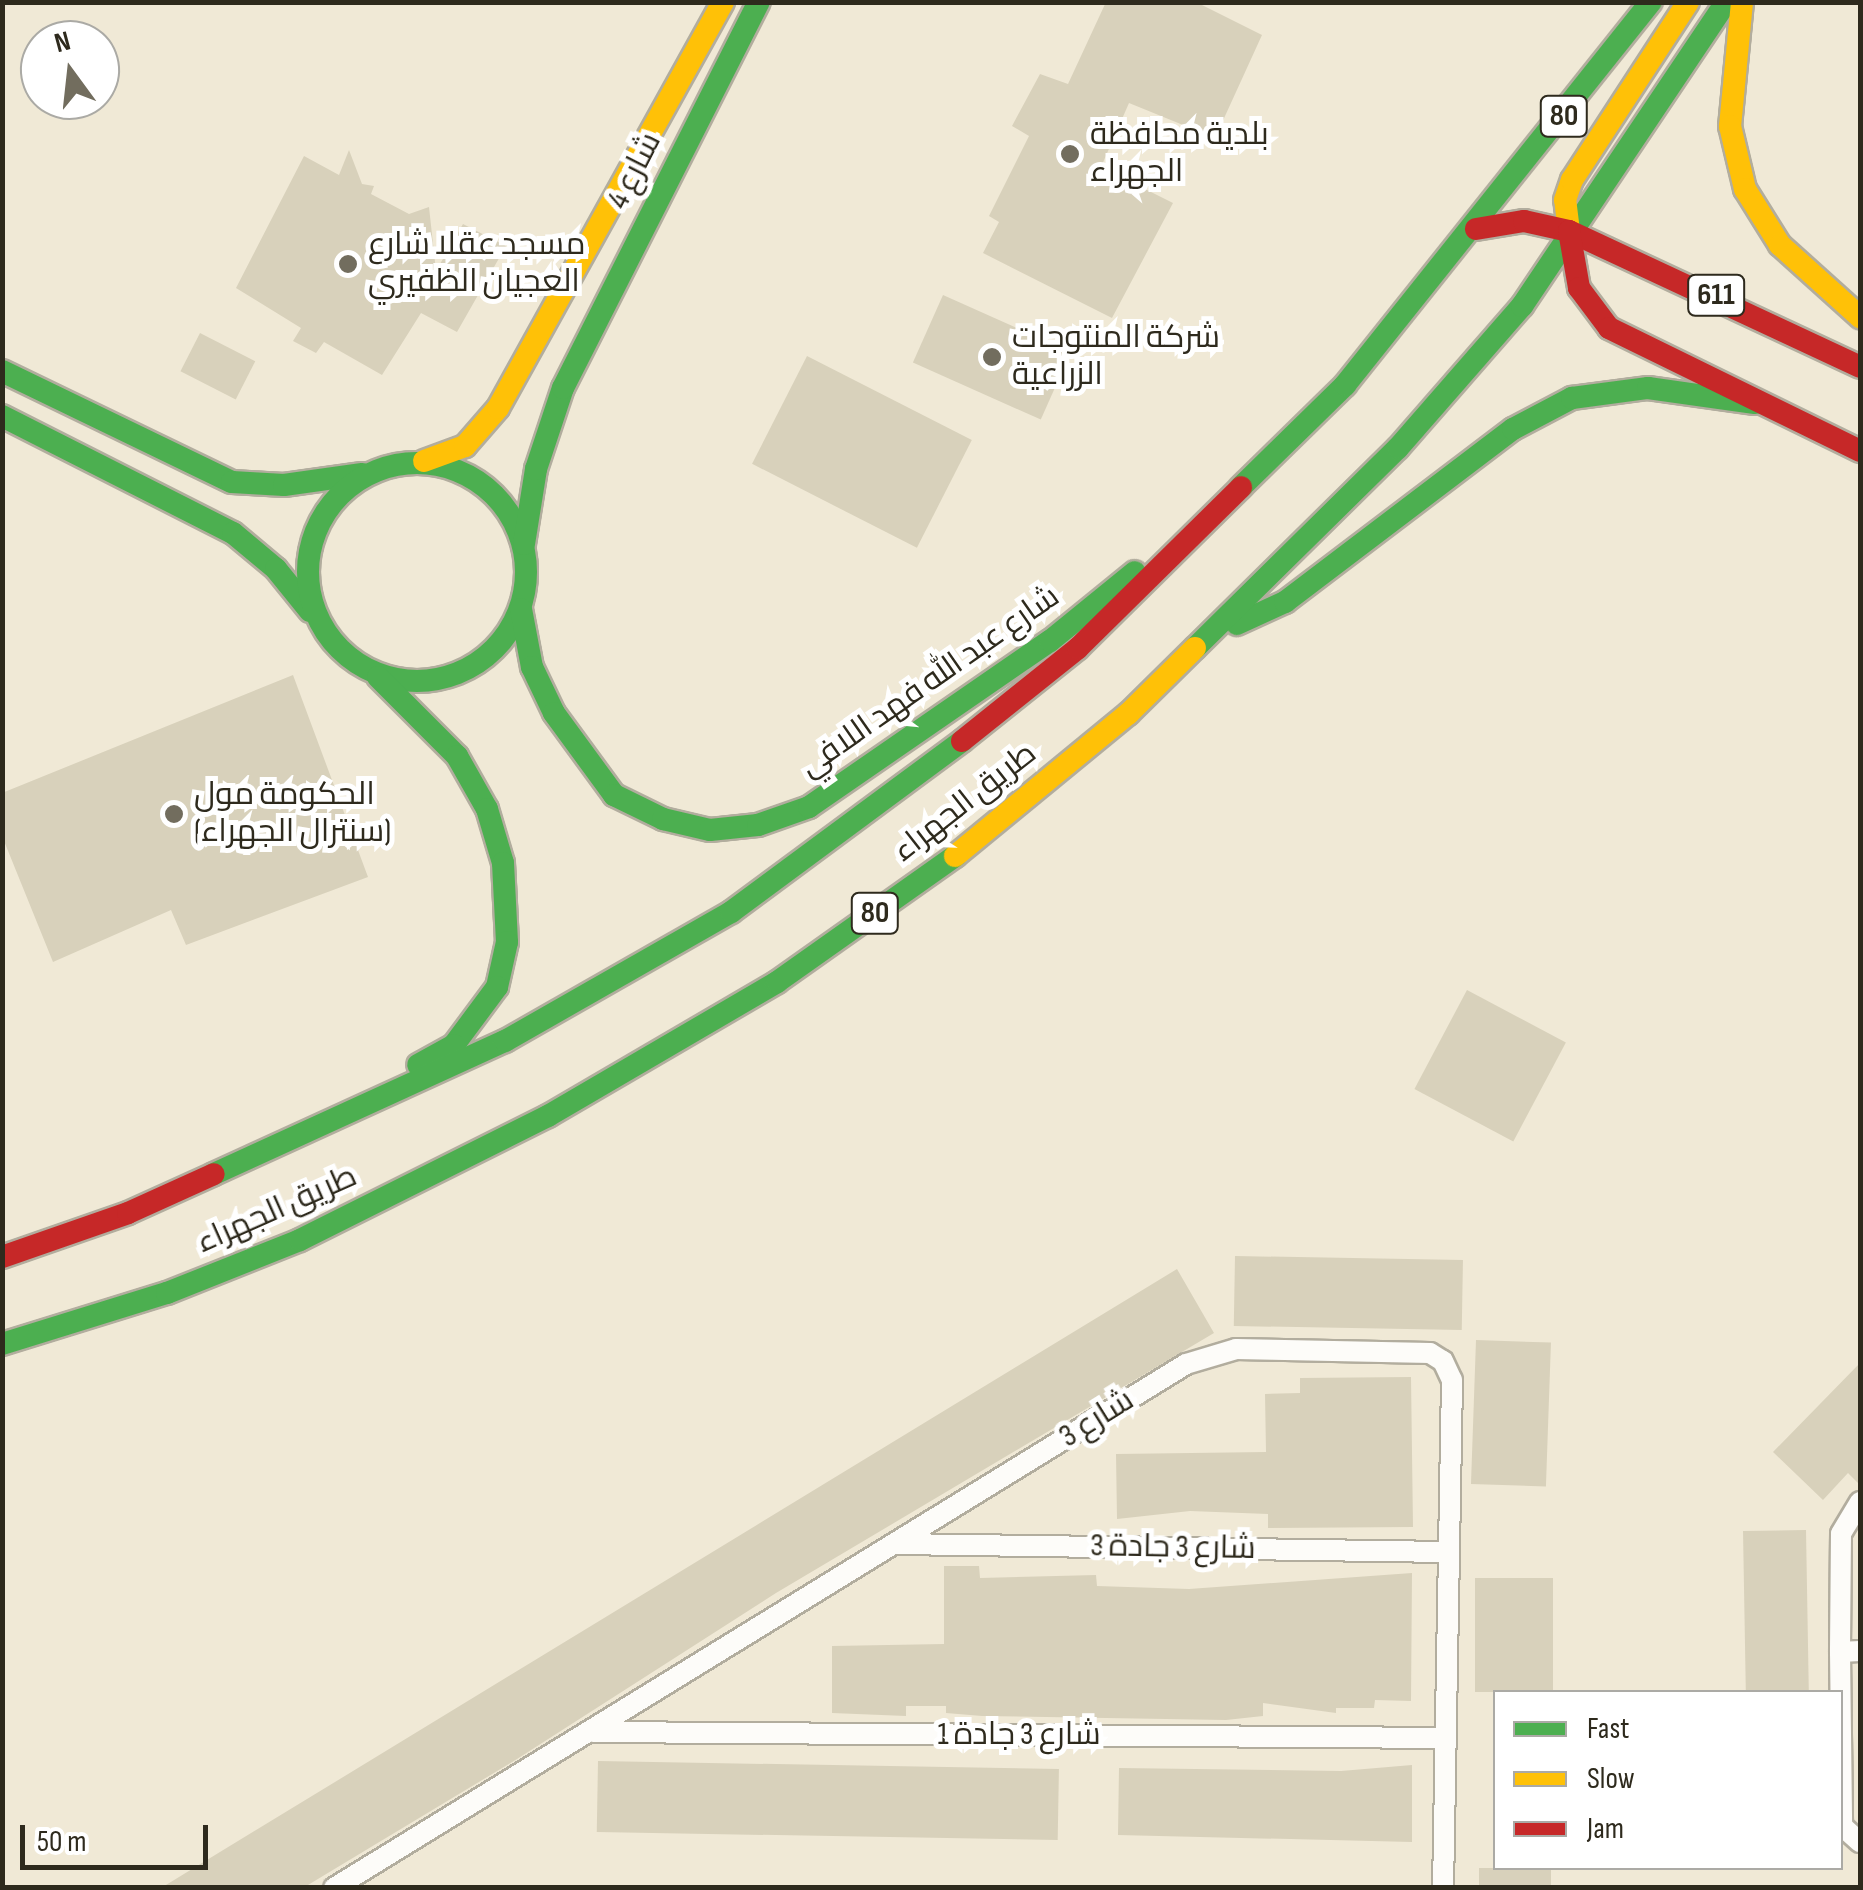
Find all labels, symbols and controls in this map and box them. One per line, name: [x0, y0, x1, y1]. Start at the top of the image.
north arrow: [20, 20, 120, 120]
text: N: [51, 25, 74, 60]
road number: 80: [1539, 91, 1589, 141]
place label: بلدية محافظة الجهراء: [1090, 117, 1269, 192]
street label: شارع 4: [600, 126, 670, 216]
marker: بلدية محافظة الجهراء: [1059, 143, 1081, 165]
place label: مسجد عقلا شارع العجيان الظفيري: [368, 227, 586, 302]
marker: مسجد عقلا شارع العجيان الظفيري: [337, 253, 359, 275]
road number: 611: [1686, 270, 1746, 320]
place label: شركة المنتوجات الزراعية: [1012, 320, 1220, 395]
marker: شركة المنتوجات الزراعية: [981, 346, 1003, 368]
street label: شارع عبد الله فهد اللافي: [793, 578, 1067, 786]
street label: طريق الجهراء: [886, 735, 1044, 871]
place label: الحكومة مول (سنترال الجهراء): [194, 777, 391, 852]
marker: الحكومة مول (سنترال الجهراء): [163, 803, 185, 825]
road number: 80: [850, 888, 900, 938]
street label: طريق الجهراء: [191, 1158, 363, 1262]
street label: شارع 3: [1053, 1381, 1141, 1457]
street label: شارع 3 جادة 3: [1090, 1527, 1256, 1569]
legend: [1493, 1690, 1843, 1870]
text: Fast: [1587, 1711, 1629, 1747]
street label: شارع 3 جادة 1: [937, 1716, 1101, 1754]
text: Slow: [1587, 1761, 1635, 1797]
scale bar: [25, 1805, 212, 1867]
text: Jam: [1587, 1811, 1624, 1847]
text: 50 m: [37, 1824, 86, 1860]

